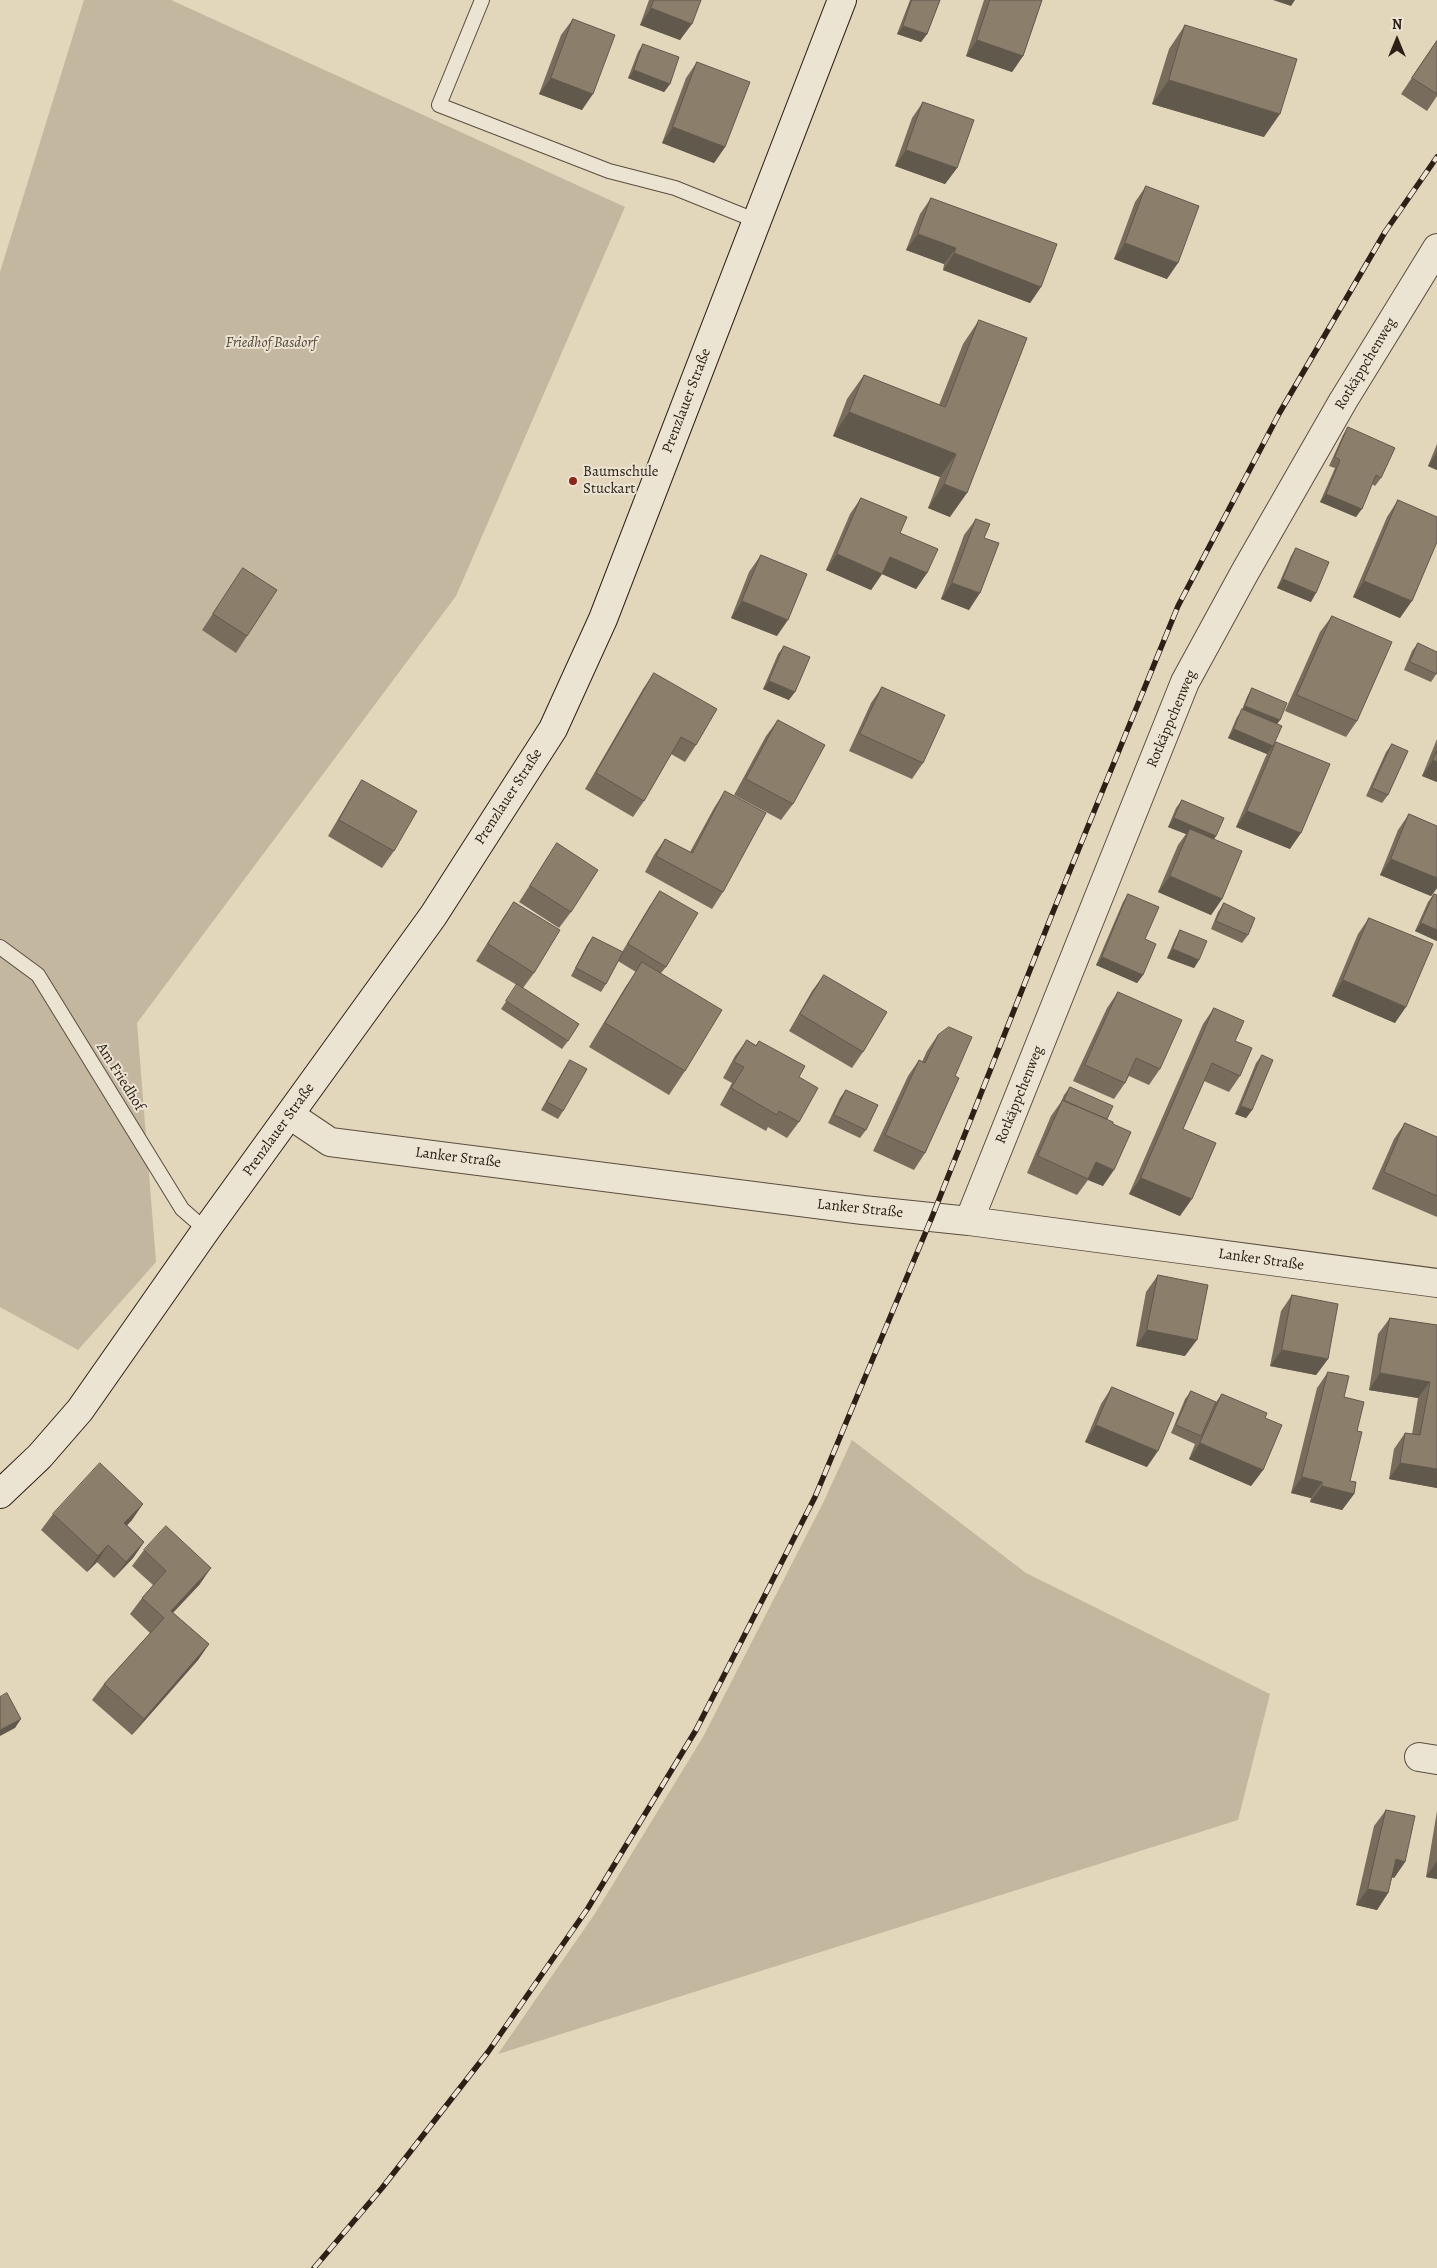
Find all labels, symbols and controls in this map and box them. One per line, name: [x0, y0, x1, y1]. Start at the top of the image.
north arrow: [1372, 15, 1422, 65]
text: N: [1392, 15, 1402, 34]
street label: Rotkäppchenweg: [1331, 315, 1401, 413]
park label: Friedhof Basdorf: [226, 334, 316, 352]
street label: Prenzlauer Straße: [659, 346, 715, 456]
place label: Baumschule Stuckart: [583, 463, 658, 498]
marker: Baumschule Stuckart: [567, 475, 579, 487]
street label: Rotkäppchenweg: [1143, 667, 1201, 771]
street label: Prenzlauer Straße: [471, 746, 547, 848]
street label: Am Friedhof: [92, 1040, 148, 1114]
street label: Rotkäppchenweg: [992, 1043, 1048, 1147]
street label: Prenzlauer Straße: [239, 1080, 319, 1180]
street label: Lanker Straße: [414, 1144, 502, 1172]
street label: Lanker Straße: [816, 1196, 904, 1222]
street label: Lanker Straße: [1217, 1245, 1305, 1275]

